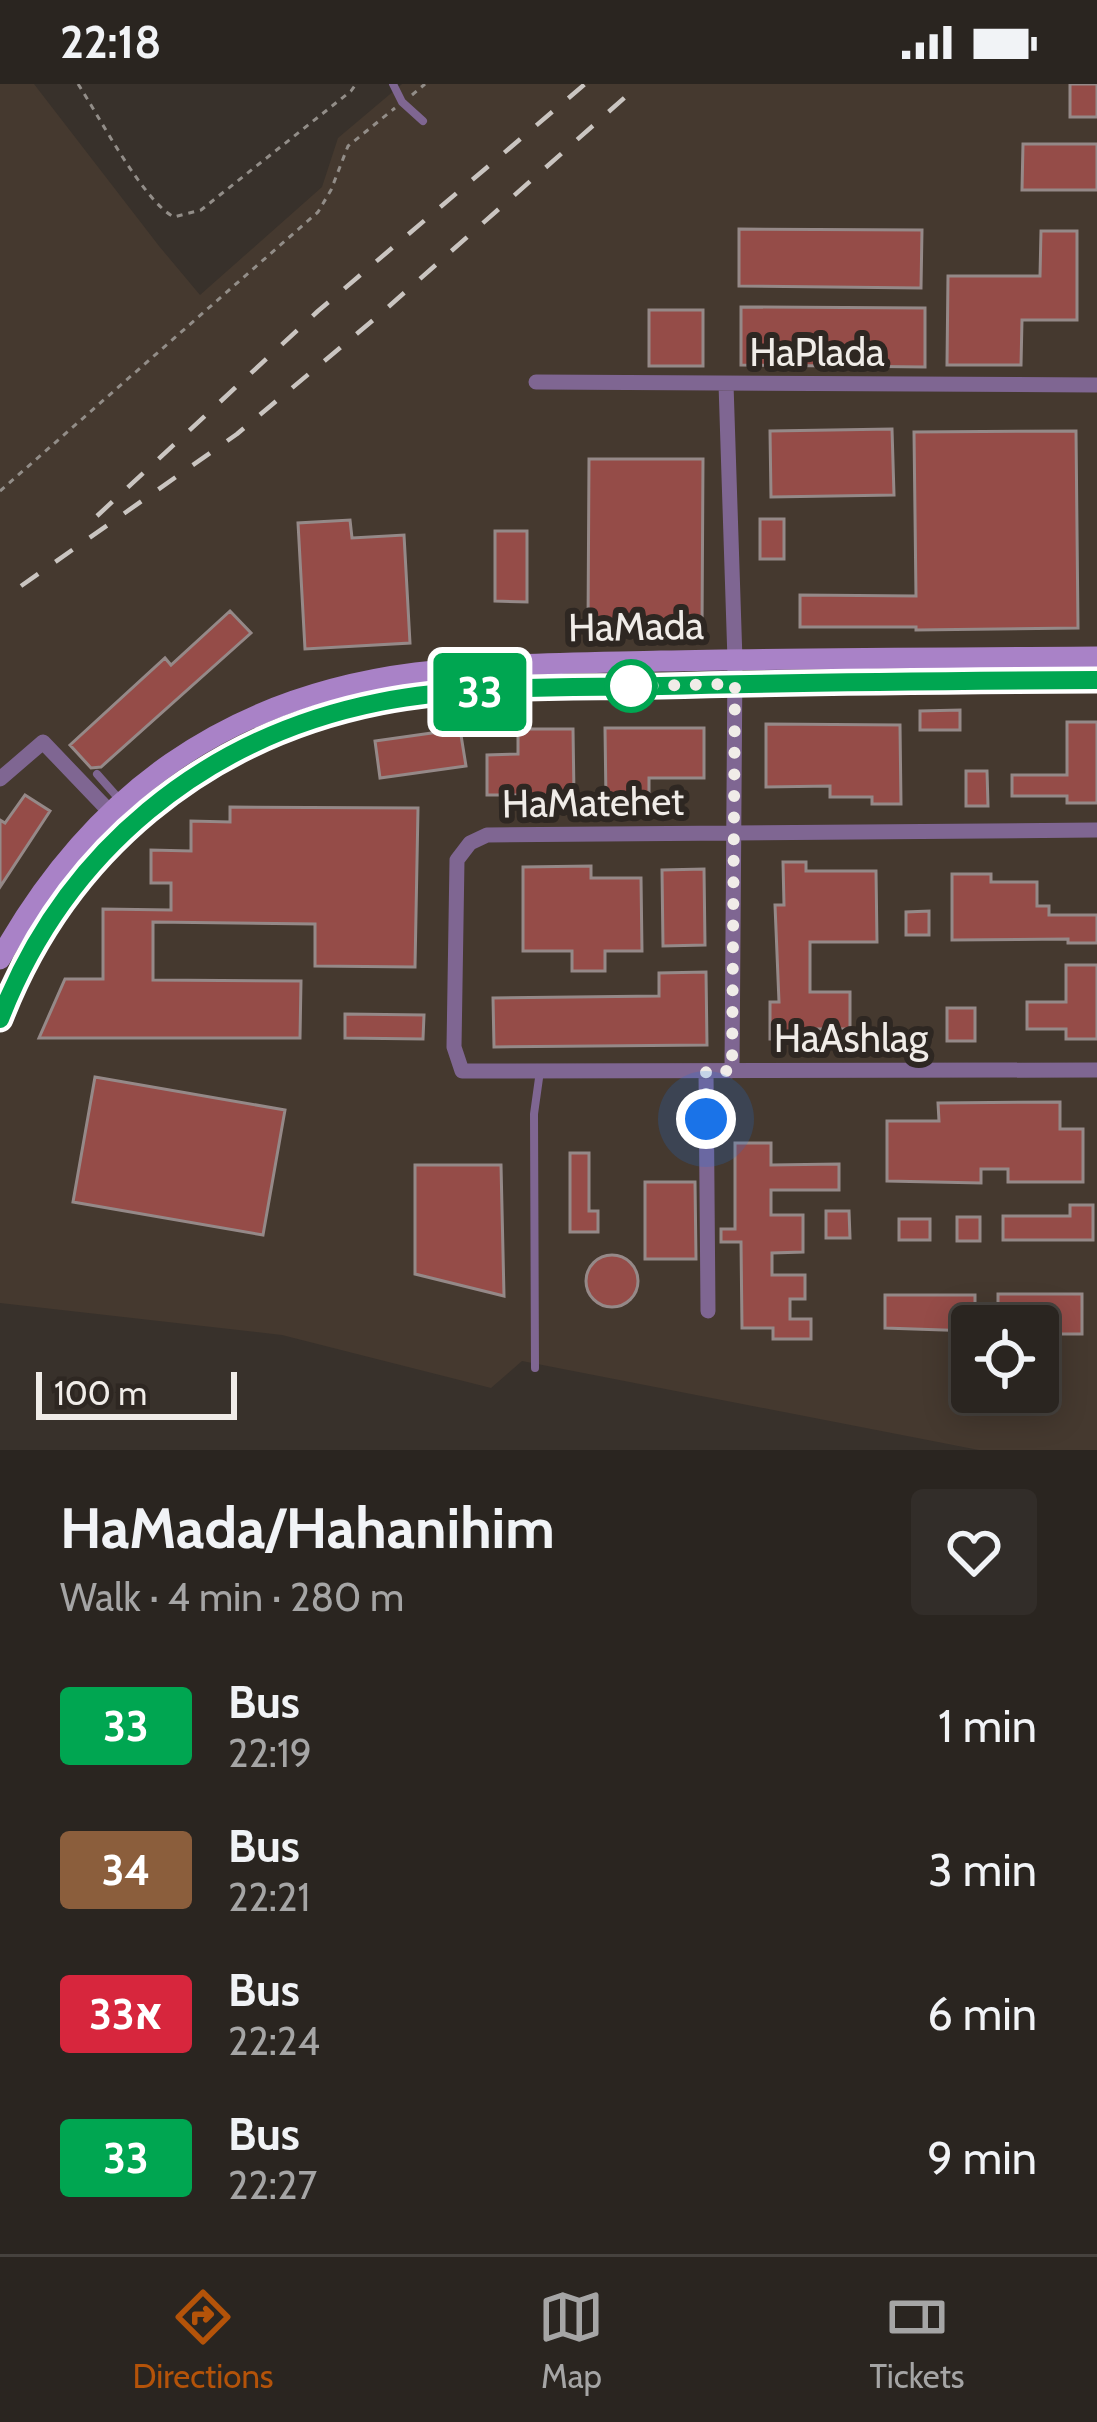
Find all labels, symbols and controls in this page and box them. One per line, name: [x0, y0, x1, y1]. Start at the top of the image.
text: 22:18: [60, 15, 161, 69]
street label: HaPlada: [749, 328, 885, 376]
street label: HaMada: [568, 601, 705, 651]
line badge: 33: [426, 653, 534, 731]
unlabelled marker: [606, 661, 656, 711]
text: 33: [457, 666, 503, 718]
street label: HaMatehet: [501, 776, 685, 828]
street label: HaAshlag: [774, 1014, 929, 1062]
your location: [676, 1089, 736, 1149]
map controls: [951, 1305, 1059, 1413]
button: locate: [951, 1305, 1059, 1413]
scale bar: [36, 1366, 237, 1419]
text: 100 m: [54, 1373, 147, 1413]
button: heart: [911, 1489, 1037, 1615]
text: HaMada/Hahanihim: [60, 1493, 555, 1562]
text: Walk · 4 min · 280 m: [60, 1573, 404, 1621]
text: Bus: [228, 1675, 300, 1729]
text: 1 min: [938, 1699, 1037, 1753]
text: 33: [103, 1700, 149, 1752]
text: 22:19: [228, 1729, 312, 1777]
text: Bus: [228, 1819, 300, 1873]
text: 3 min: [928, 1843, 1037, 1897]
text: 34: [102, 1844, 150, 1896]
text: 22:21: [228, 1873, 310, 1921]
text: Bus: [228, 1963, 300, 2017]
text: 6 min: [927, 1987, 1037, 2041]
text: 33א: [89, 1988, 163, 2040]
text: 22:24: [228, 2017, 320, 2065]
text: Bus: [228, 2107, 300, 2161]
text: 9 min: [927, 2131, 1037, 2185]
text: 33: [103, 2132, 149, 2184]
text: 22:27: [228, 2161, 317, 2209]
tab: Directions: [132, 2284, 274, 2396]
tab: Map: [538, 2284, 604, 2396]
tab: Tickets: [869, 2284, 964, 2396]

